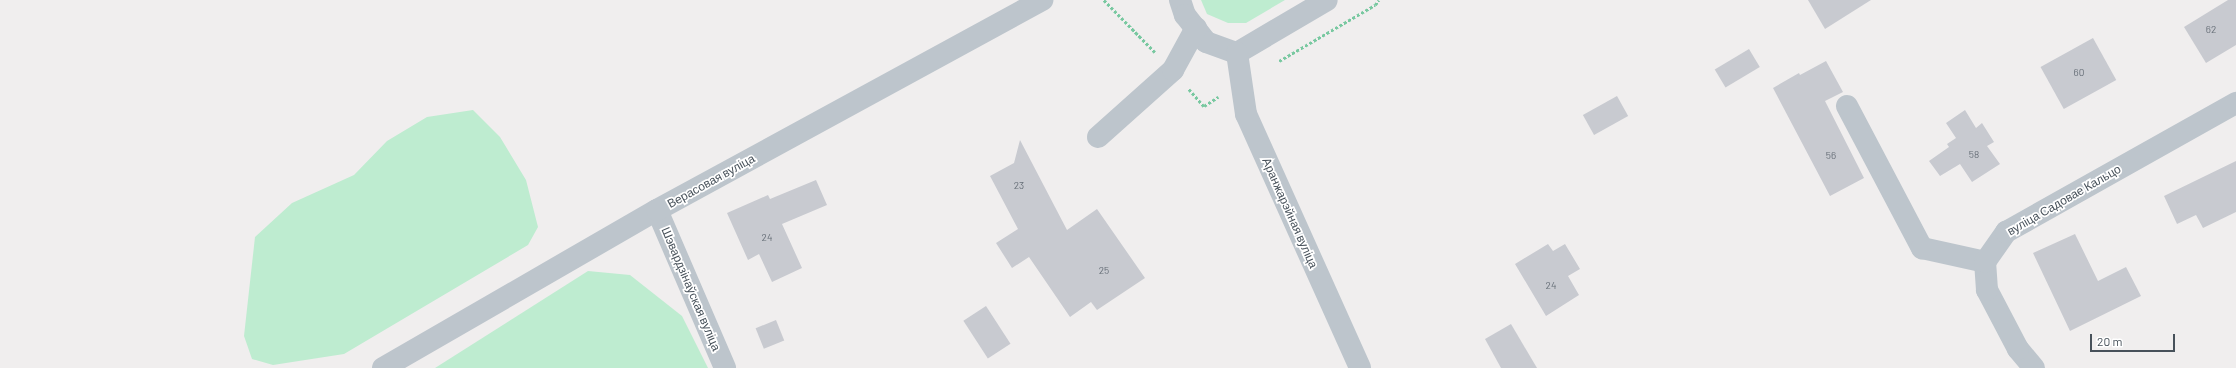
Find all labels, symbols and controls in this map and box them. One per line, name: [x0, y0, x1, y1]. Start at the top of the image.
house number: 62: [2206, 24, 2216, 36]
house number: 60: [2074, 67, 2084, 79]
house number: 58: [1969, 149, 1979, 161]
house number: 56: [1826, 150, 1836, 162]
street label: Верасовая вуліца: [665, 151, 757, 211]
street label: Аранжарэйная вуліца: [1259, 156, 1321, 270]
street label: вуліца Садовае Кальцо: [2005, 162, 2123, 238]
house number: 23: [1014, 180, 1024, 192]
street label: Шэвардзінаўская вуліца: [658, 225, 724, 353]
house number: 24: [762, 232, 772, 244]
house number: 25: [1099, 265, 1109, 277]
house number: 24: [1546, 280, 1556, 292]
scale bar: [2092, 326, 2177, 352]
text: 20 m: [2097, 334, 2123, 348]

